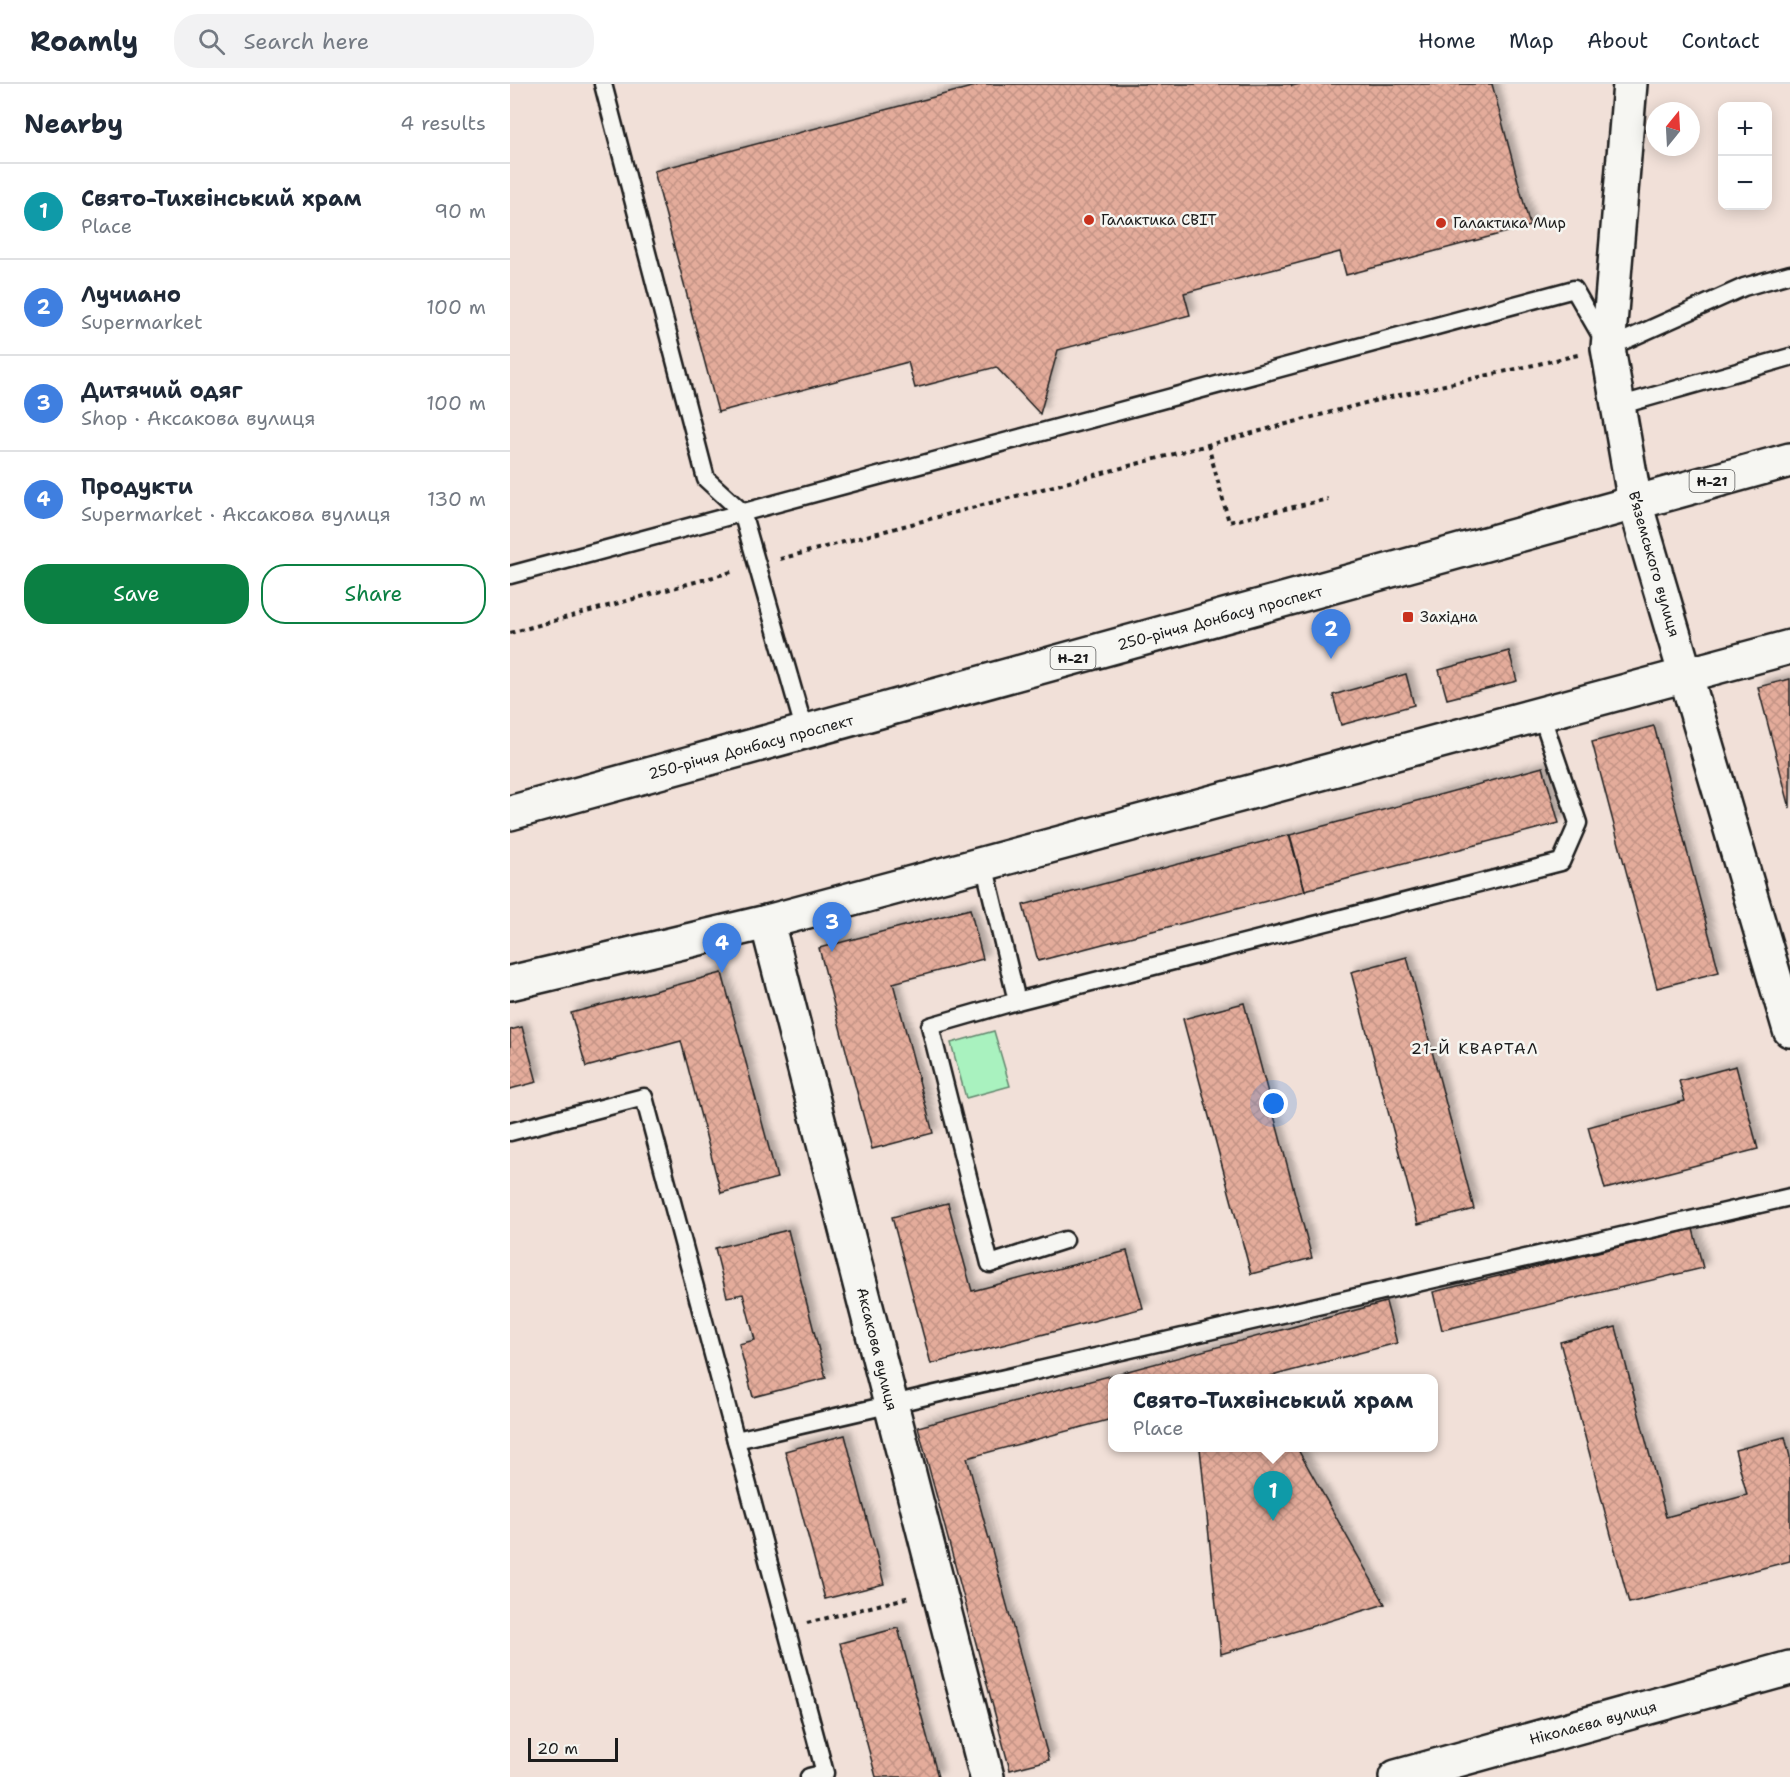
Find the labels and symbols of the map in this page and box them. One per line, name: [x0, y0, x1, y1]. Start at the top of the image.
north arrow: [1646, 102, 1700, 156]
place label: Галактика СВІТ: [1101, 210, 1217, 230]
marker: Галактика СВІТ: [1082, 213, 1096, 227]
place label: Галактика Мир: [1453, 213, 1566, 233]
marker: Галактика Мир: [1434, 216, 1448, 230]
road number: Н-21: [1690, 470, 1734, 492]
street label: В’яземського вулиця: [1624, 489, 1684, 639]
street label: 250-річчя Донбасу проспект: [1115, 581, 1325, 655]
place label: Західна: [1420, 607, 1478, 627]
pin: 2: [1312, 610, 1350, 659]
marker: Західна: [1401, 610, 1415, 624]
road number: Н-21: [1050, 647, 1096, 669]
street label: 250-річчя Донбасу проспект: [646, 710, 856, 784]
pin: 3: [812, 902, 852, 952]
pin: 4: [702, 924, 742, 973]
district label: 21-Й КВАРТАЛ: [1411, 1038, 1539, 1059]
your location: [1259, 1089, 1288, 1118]
street label: Аксакова вулиця: [852, 1285, 902, 1413]
pin: 1: [1254, 1472, 1293, 1521]
street label: Ніколаєва вулиця: [1527, 1696, 1659, 1750]
scale bar: [528, 1735, 618, 1762]

